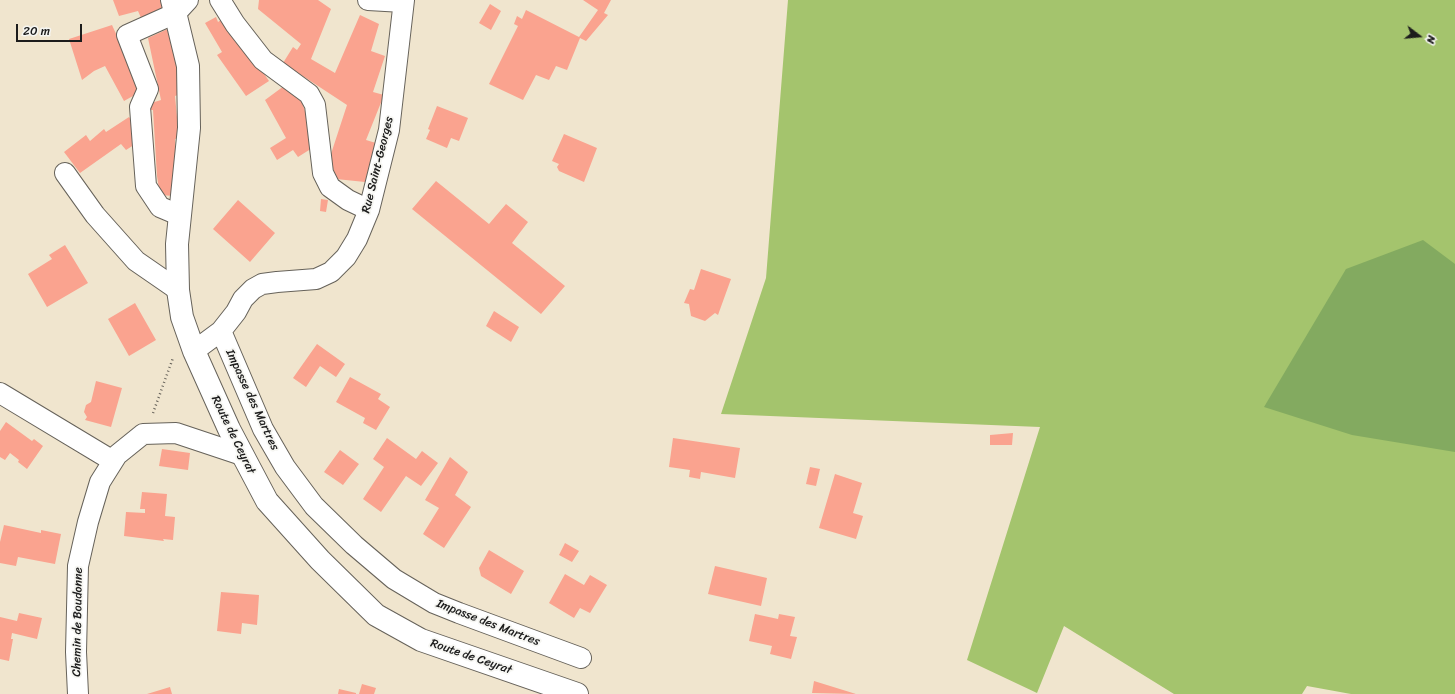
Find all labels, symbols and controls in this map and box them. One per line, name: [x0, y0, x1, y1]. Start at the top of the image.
scale bar: [18, 16, 84, 42]
north arrow: [1399, 16, 1439, 56]
text: 20 m: [23, 20, 50, 42]
text: N: [1421, 33, 1441, 46]
street label: Rue Saint-Georges: [359, 115, 397, 215]
street label: Impasse des Martres: [222, 347, 282, 453]
street label: Route de Ceyrat: [208, 394, 258, 476]
street label: Chemin de Boudonne: [70, 567, 86, 677]
street label: Impasse des Martres: [434, 597, 542, 649]
street label: Route de Ceyrat: [428, 636, 514, 678]

